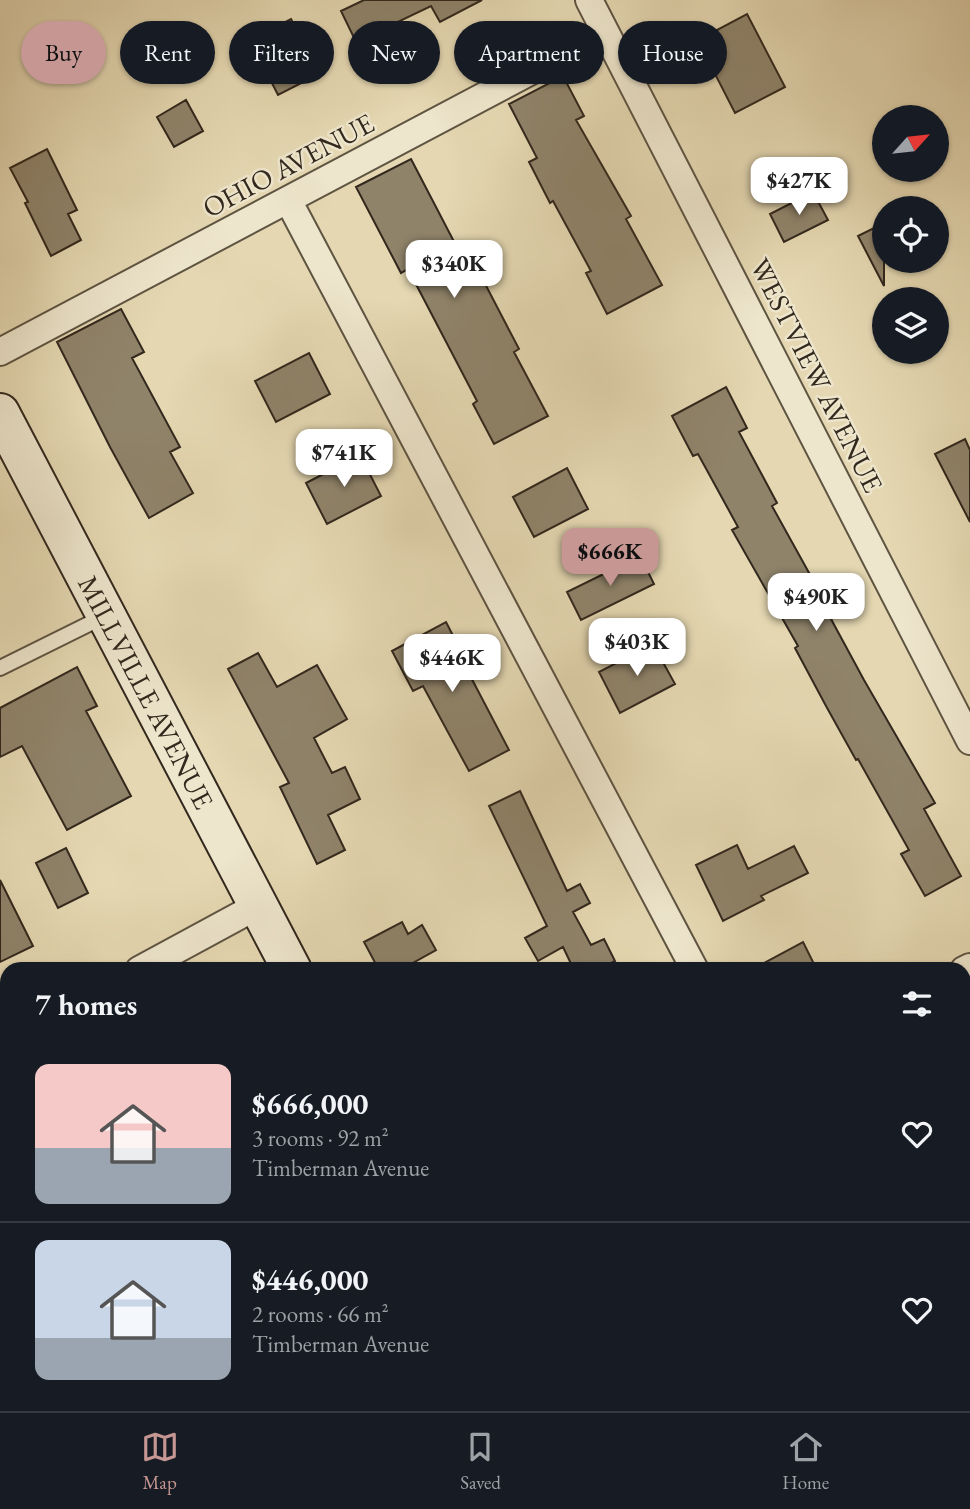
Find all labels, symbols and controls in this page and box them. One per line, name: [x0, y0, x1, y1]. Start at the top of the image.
chip: Buy: [21, 21, 106, 84]
chip: Rent: [120, 21, 215, 84]
chip: Filters: [229, 21, 334, 84]
chip: New: [348, 21, 440, 84]
chip: Apartment: [454, 21, 604, 84]
chip: House: [618, 21, 727, 84]
street label: OHIO AVENUE: [196, 105, 380, 225]
north arrow: [872, 105, 948, 182]
map controls: [872, 105, 949, 364]
pin: $427K: [750, 158, 848, 217]
text: $427K: [767, 165, 831, 195]
button: locate: [872, 196, 949, 273]
pin: $340K: [405, 240, 503, 300]
text: $340K: [422, 248, 486, 278]
street label: WESTVIEW AVENUE: [742, 252, 892, 498]
button: layers: [872, 287, 949, 364]
pin: $741K: [295, 430, 393, 489]
text: $741K: [312, 437, 376, 467]
pin: $666K: [561, 528, 659, 588]
text: $666K: [578, 536, 642, 566]
street label: MILLVILLE AVENUE: [70, 569, 222, 815]
pin: $490K: [767, 574, 865, 633]
text: $490K: [784, 581, 848, 611]
pin: $403K: [588, 618, 686, 678]
text: $403K: [605, 626, 669, 656]
pin: $446K: [403, 634, 501, 694]
text: $446K: [420, 642, 484, 672]
text: 7 homes: [35, 985, 137, 1024]
icon: filters: [898, 985, 936, 1023]
text: $666,000: [252, 1084, 368, 1123]
icon: home: [91, 1092, 175, 1176]
icon: heart: [898, 1115, 936, 1153]
text: 3 rooms · 92 m²: [252, 1123, 389, 1153]
text: Timberman Avenue: [252, 1153, 429, 1183]
text: $446,000: [252, 1260, 368, 1299]
icon: home: [91, 1268, 175, 1352]
icon: heart: [898, 1291, 936, 1329]
text: 2 rooms · 66 m²: [252, 1299, 389, 1329]
text: Timberman Avenue: [252, 1329, 429, 1359]
tab: Map: [141, 1428, 179, 1495]
tab: Saved: [460, 1428, 501, 1495]
tab: Home: [782, 1428, 829, 1495]

